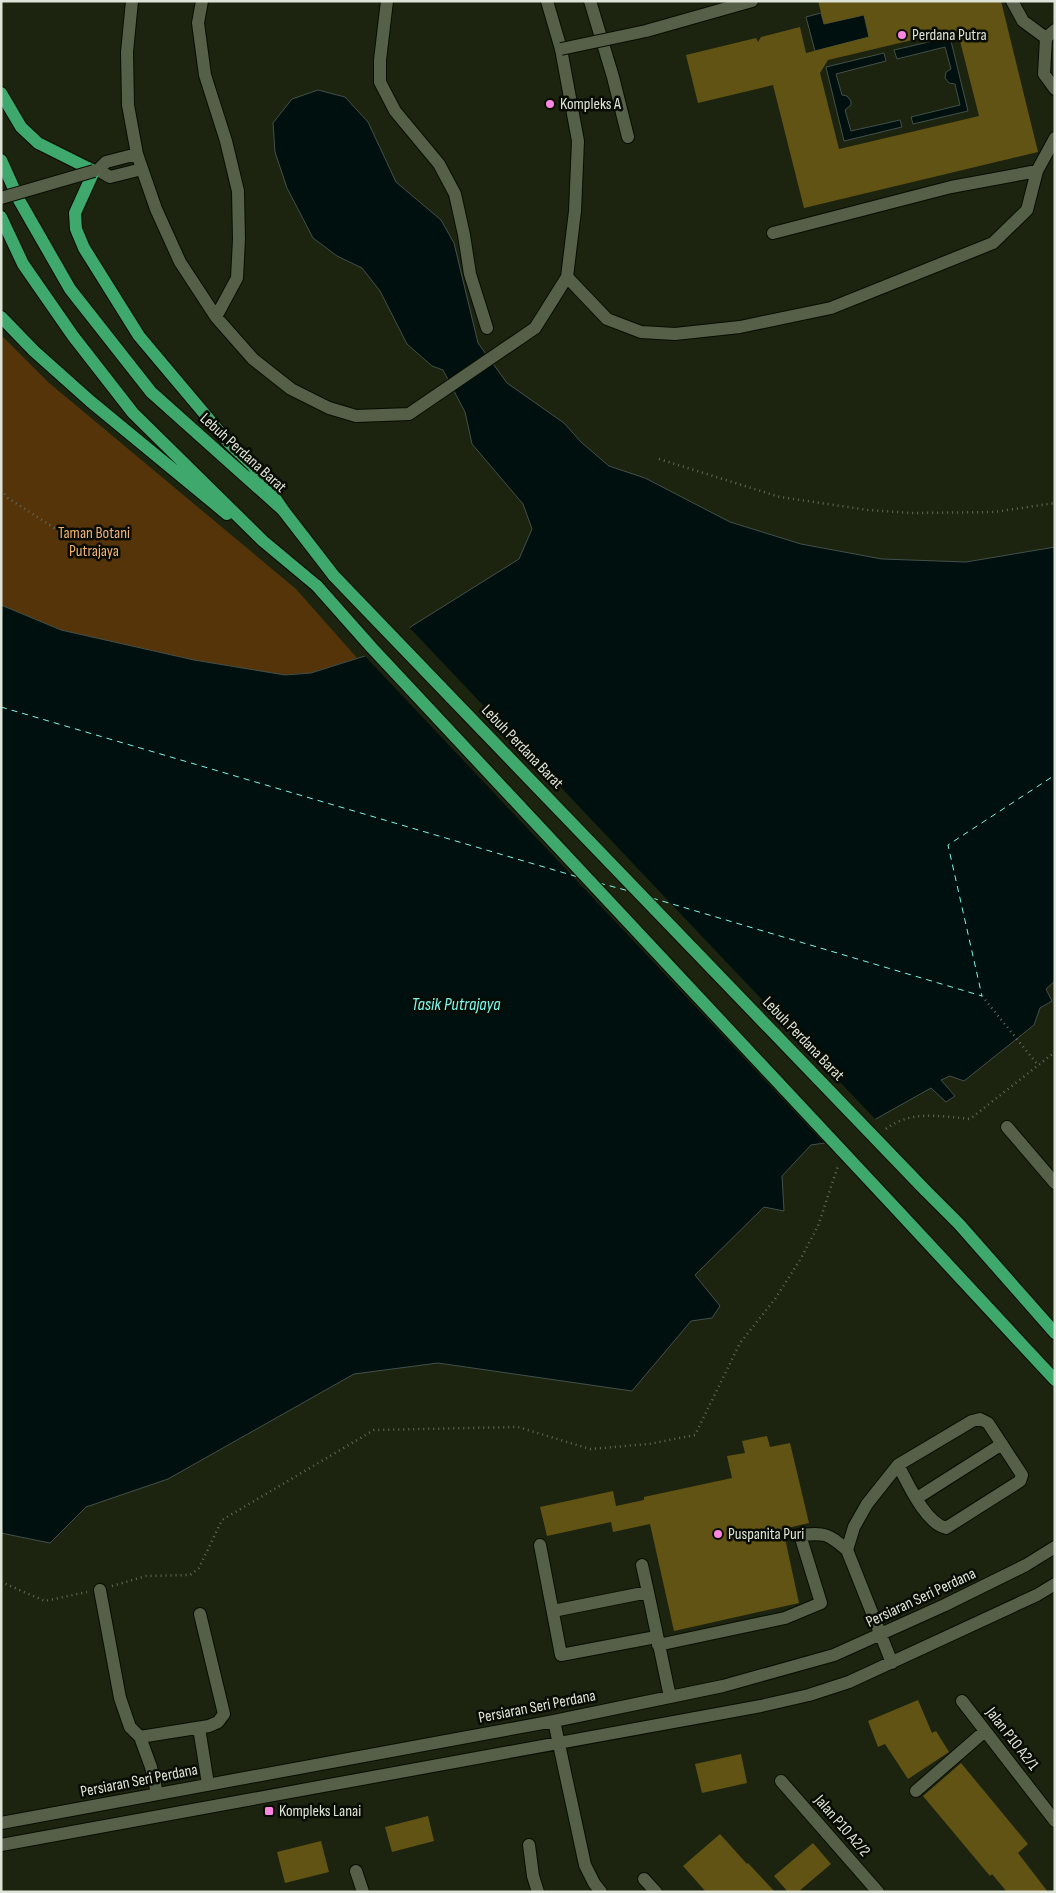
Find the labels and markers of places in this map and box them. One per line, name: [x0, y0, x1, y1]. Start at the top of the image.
place label: Perdana Putra: [912, 26, 987, 45]
marker: Perdana Putra: [896, 29, 908, 41]
place label: Kompleks A: [560, 95, 621, 114]
marker: Kompleks A: [544, 98, 556, 110]
place label: Puspanita Puri: [728, 1525, 804, 1544]
marker: Puspanita Puri: [712, 1528, 724, 1540]
place label: Kompleks Lanai: [279, 1802, 361, 1821]
marker: Kompleks Lanai: [263, 1805, 275, 1817]

